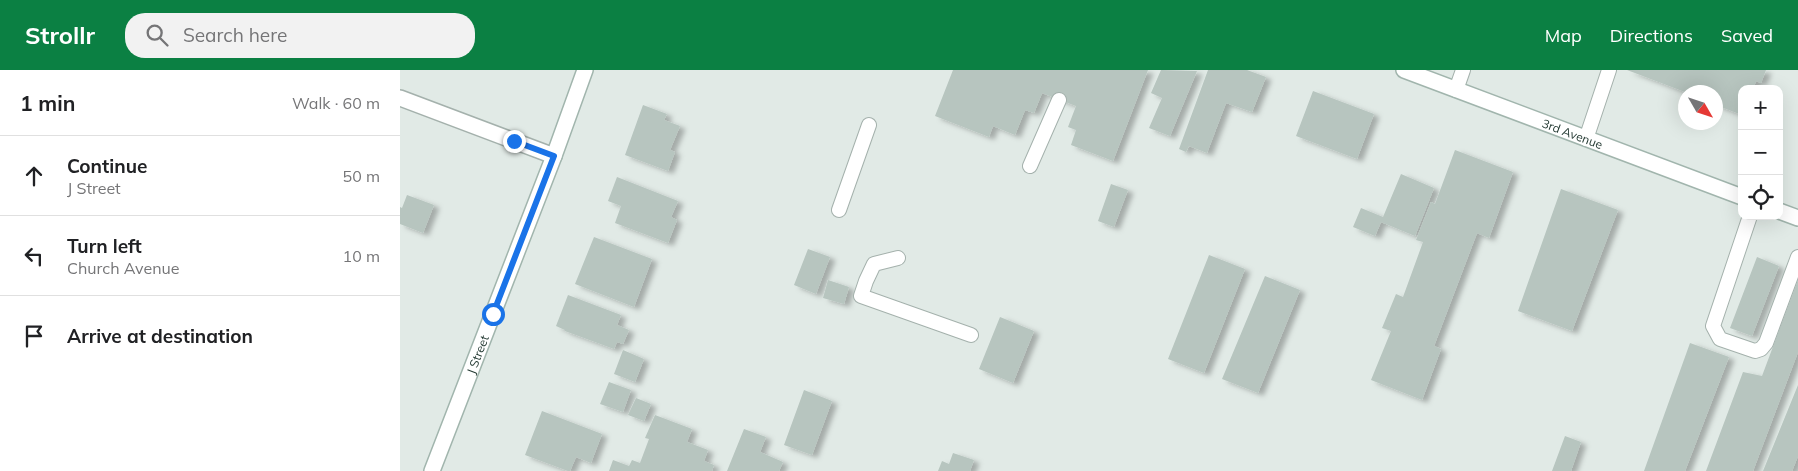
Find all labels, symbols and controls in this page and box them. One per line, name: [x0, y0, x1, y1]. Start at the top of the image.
search box: [125, 13, 475, 58]
text: Strollr: [25, 20, 95, 50]
icon: search: [143, 21, 171, 49]
text: Search here: [183, 23, 287, 47]
text: Map: [1545, 24, 1582, 47]
text: Directions: [1610, 24, 1693, 47]
text: Saved: [1721, 24, 1773, 47]
north arrow: [1678, 85, 1723, 130]
map controls: [1738, 85, 1783, 220]
button: +: [1738, 85, 1783, 130]
text: 1 min: [20, 90, 75, 116]
text: Walk · 60 m: [292, 93, 380, 113]
street label: 3rd Avenue: [1540, 115, 1605, 152]
route end: [503, 130, 526, 153]
button: −: [1738, 130, 1783, 175]
text: Continue: [67, 154, 147, 178]
icon: ahead: [20, 162, 48, 190]
text: 50 m: [343, 166, 380, 186]
button: locate: [1738, 175, 1783, 220]
text: J Street: [67, 178, 121, 198]
text: Turn left: [67, 234, 142, 258]
icon: left: [20, 242, 48, 270]
text: 10 m: [343, 246, 380, 266]
text: Church Avenue: [67, 258, 179, 278]
route start: [482, 303, 505, 326]
icon: arrive: [20, 322, 48, 350]
text: Arrive at destination: [67, 324, 253, 348]
street label: J Street: [463, 333, 491, 376]

